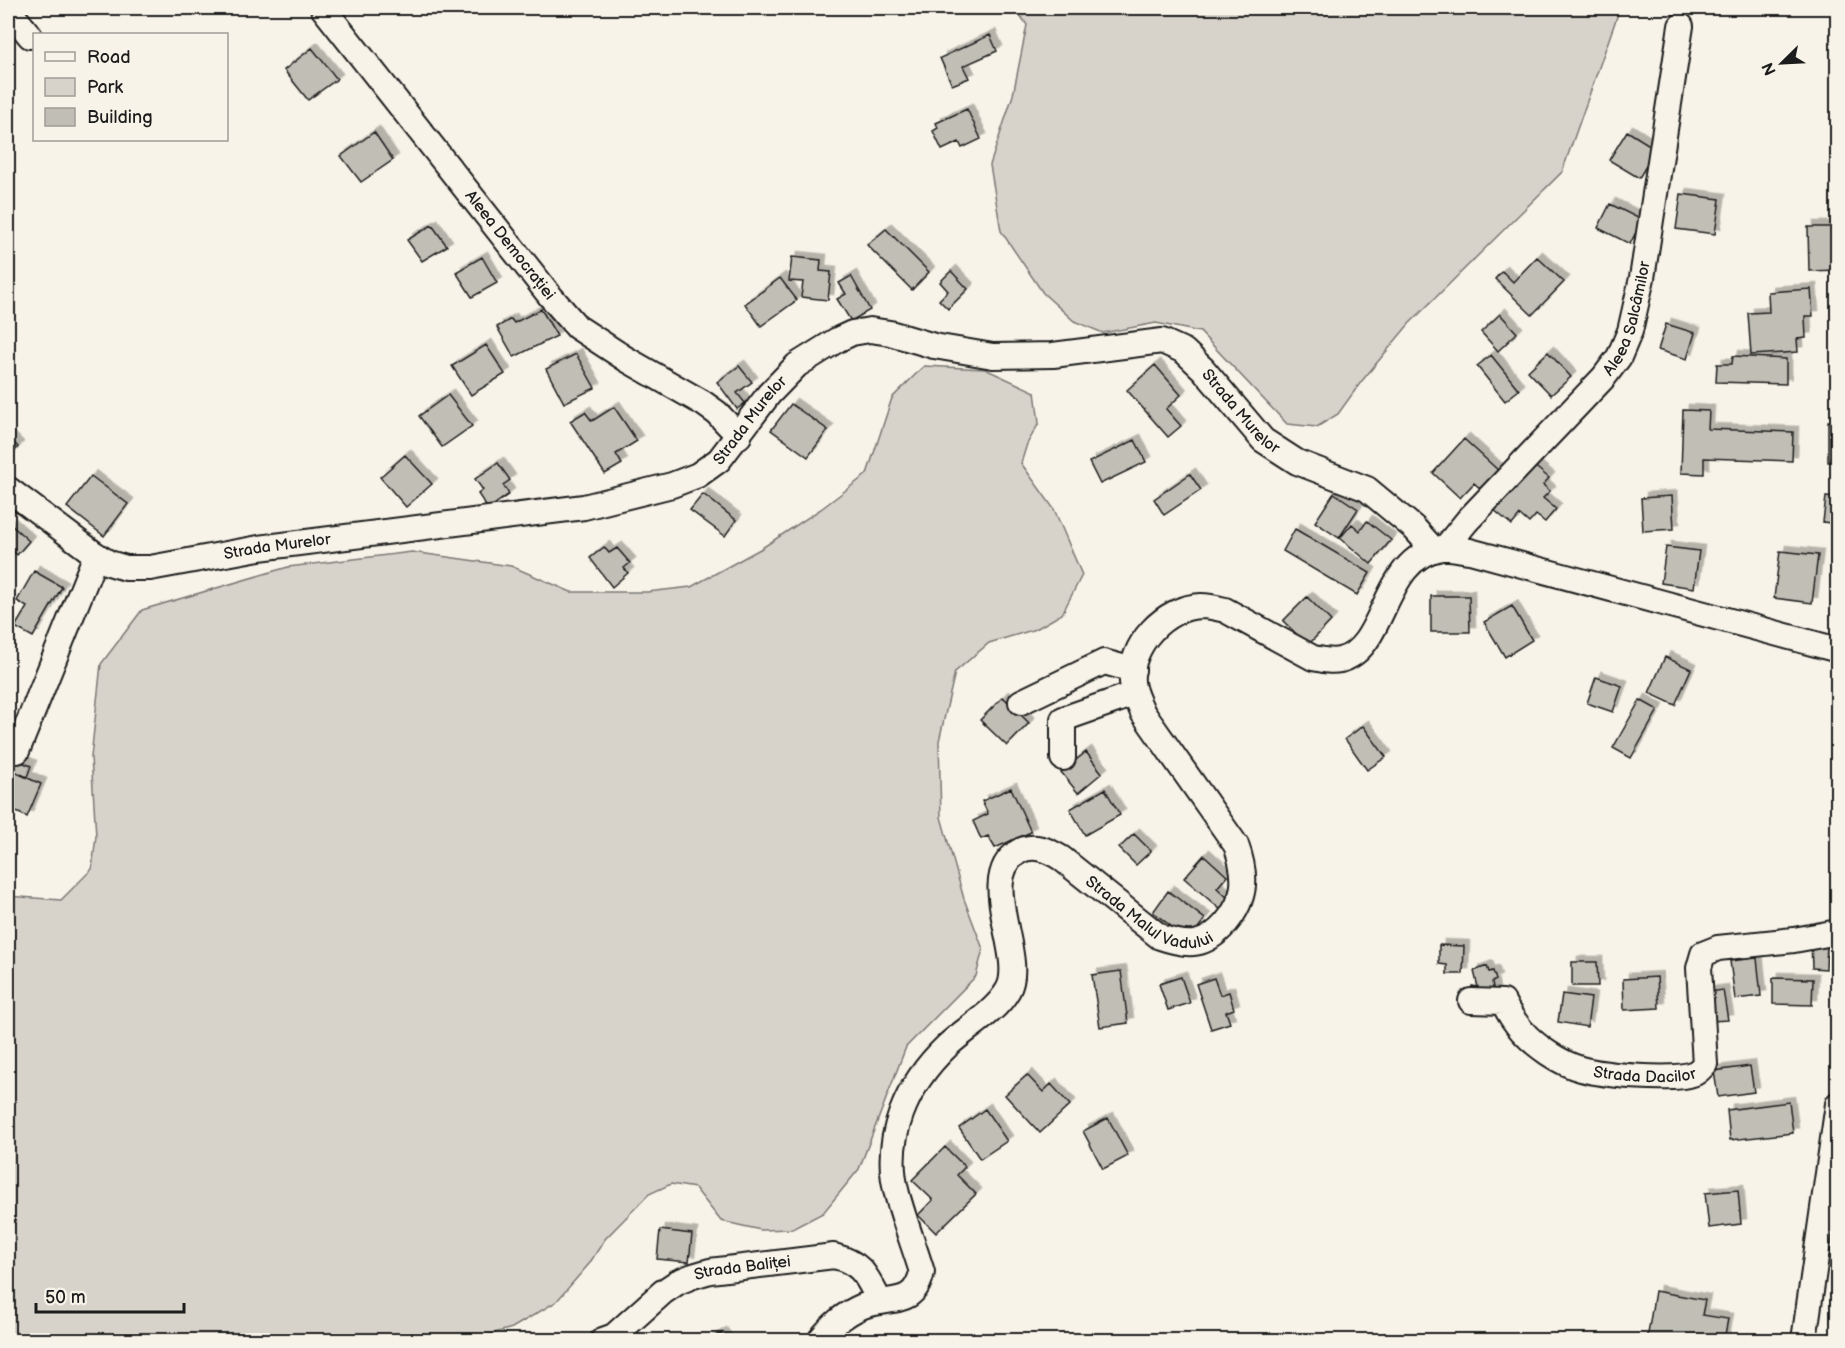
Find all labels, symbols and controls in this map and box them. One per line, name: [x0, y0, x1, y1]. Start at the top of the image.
legend: [33, 33, 228, 141]
north arrow: [1752, 33, 1812, 93]
text: Road: [87, 47, 131, 68]
text: N: [1759, 59, 1781, 78]
text: Park: [87, 77, 123, 98]
text: Building: [87, 107, 153, 128]
street label: Aleea Democrației: [461, 186, 559, 304]
street label: Aleea Salcâmilor: [1599, 259, 1654, 379]
street label: Strada Murelor: [1198, 365, 1283, 458]
street label: Strada Murelor: [709, 372, 791, 469]
street label: Strada Murelor: [222, 530, 332, 564]
street label: Strada Malul Vadului: [1082, 872, 1217, 953]
street label: Strada Dacilor: [1592, 1062, 1699, 1087]
street label: Strada Baliței: [692, 1252, 792, 1285]
scale bar: [36, 1276, 184, 1314]
text: 50 m: [45, 1287, 86, 1308]

